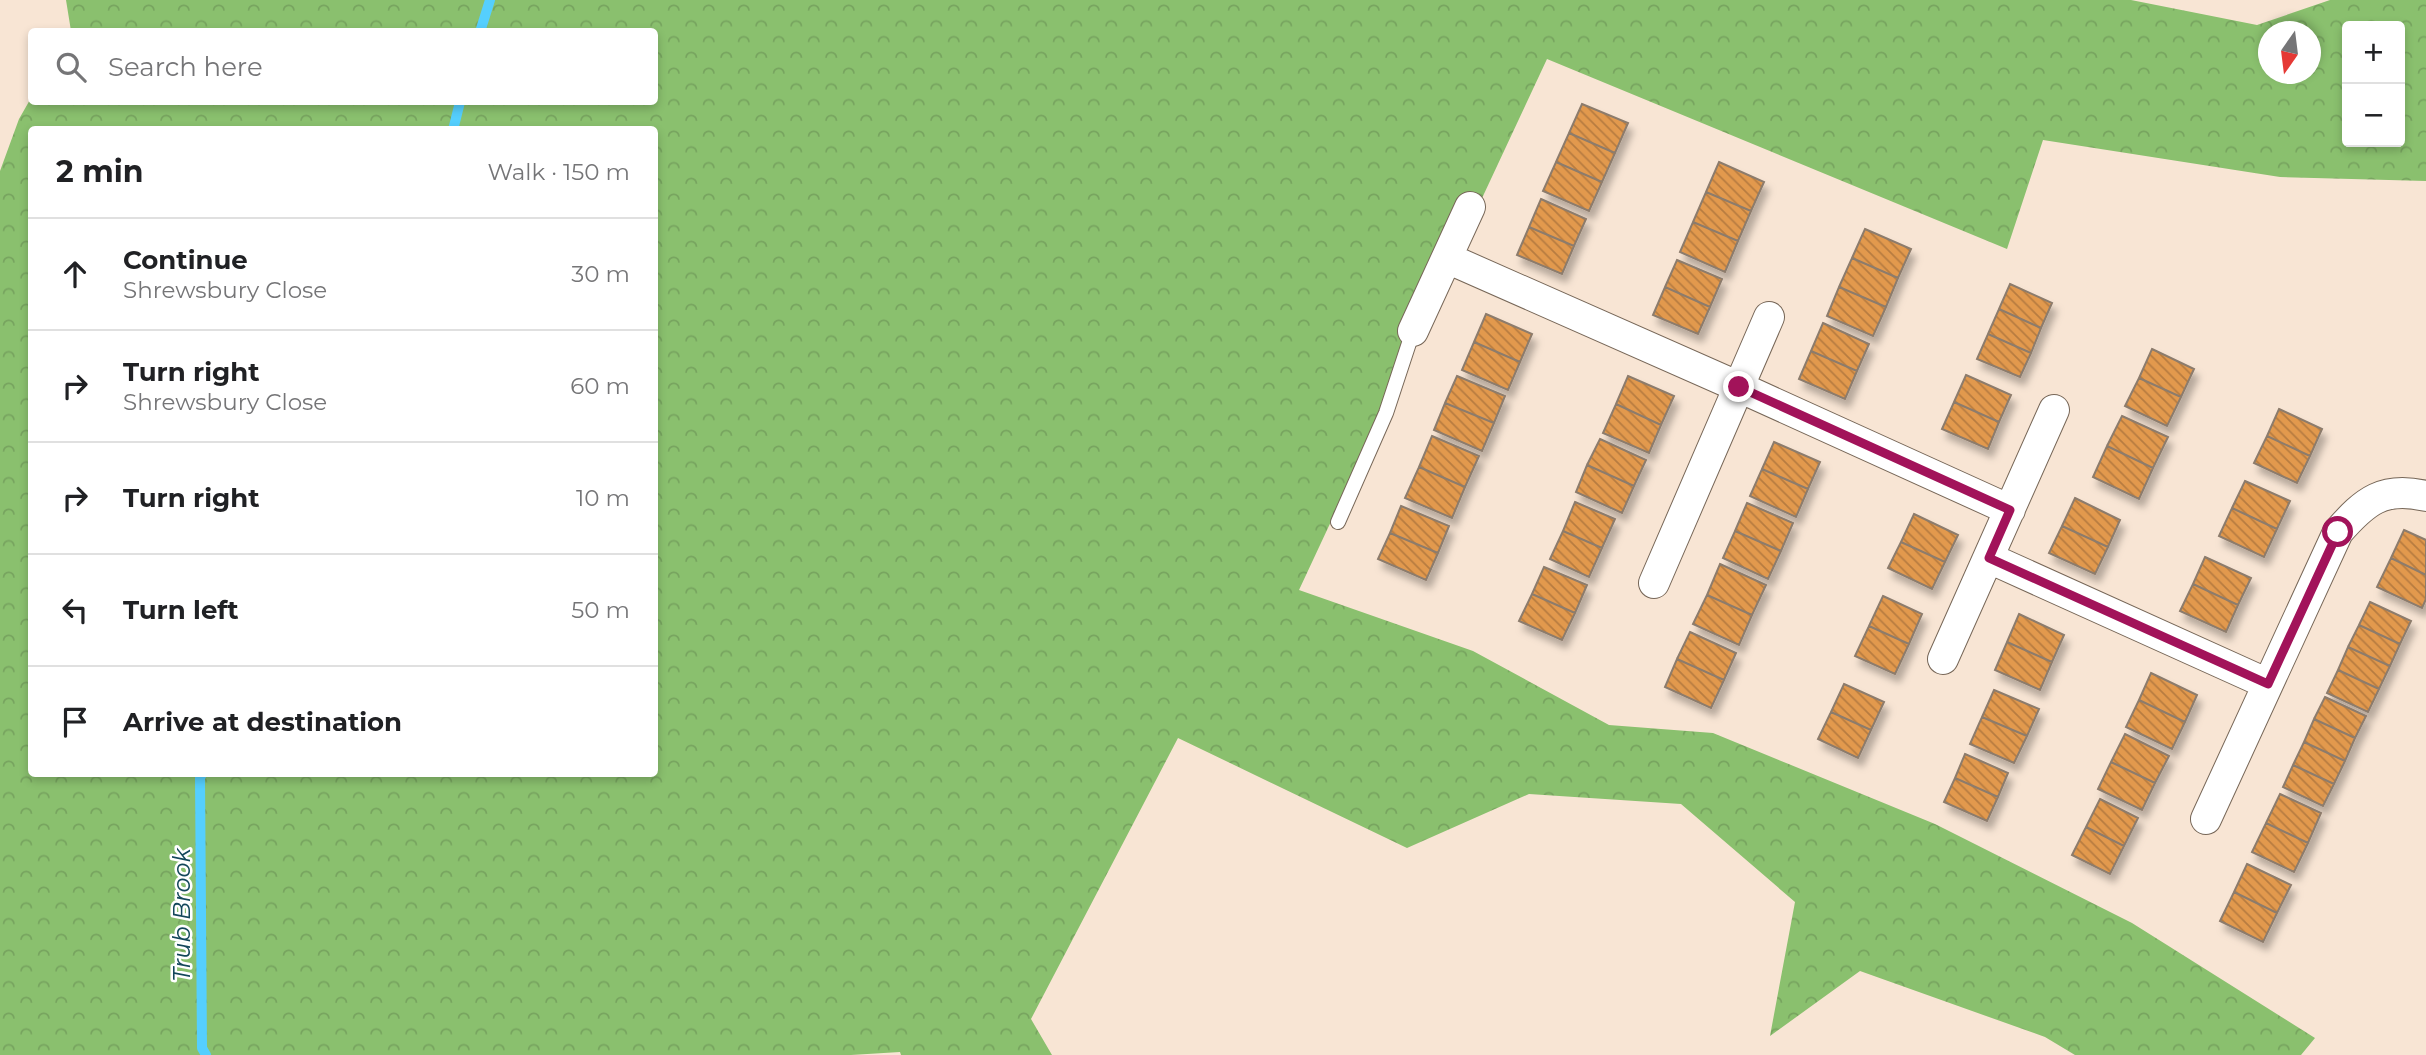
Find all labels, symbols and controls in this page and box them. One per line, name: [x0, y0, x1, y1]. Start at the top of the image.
north arrow: [2258, 21, 2321, 84]
map controls: [2342, 21, 2405, 147]
button: +: [2342, 21, 2405, 84]
search box: [28, 28, 658, 105]
icon: search: [52, 48, 90, 86]
text: Search here: [108, 51, 263, 83]
button: −: [2342, 84, 2405, 147]
text: 2 min: [56, 153, 143, 190]
text: Walk · 150 m: [487, 158, 630, 186]
text: Continue: [123, 244, 248, 276]
icon: ahead: [56, 255, 94, 293]
text: 30 m: [571, 260, 630, 288]
text: Shrewsbury Close: [123, 276, 327, 304]
text: Turn right: [123, 356, 259, 388]
icon: right: [56, 367, 94, 405]
route end: [1723, 371, 1754, 402]
text: 60 m: [570, 372, 630, 400]
text: Shrewsbury Close: [123, 388, 327, 416]
icon: right: [56, 479, 94, 517]
text: Turn right: [123, 482, 259, 514]
text: 10 m: [576, 484, 630, 512]
route start: [2322, 516, 2353, 547]
icon: left: [56, 591, 94, 629]
text: Turn left: [123, 594, 239, 626]
text: 50 m: [571, 596, 630, 624]
icon: arrive: [56, 703, 94, 741]
text: Arrive at destination: [123, 706, 402, 738]
water label: Trub Brook: [167, 847, 196, 982]

